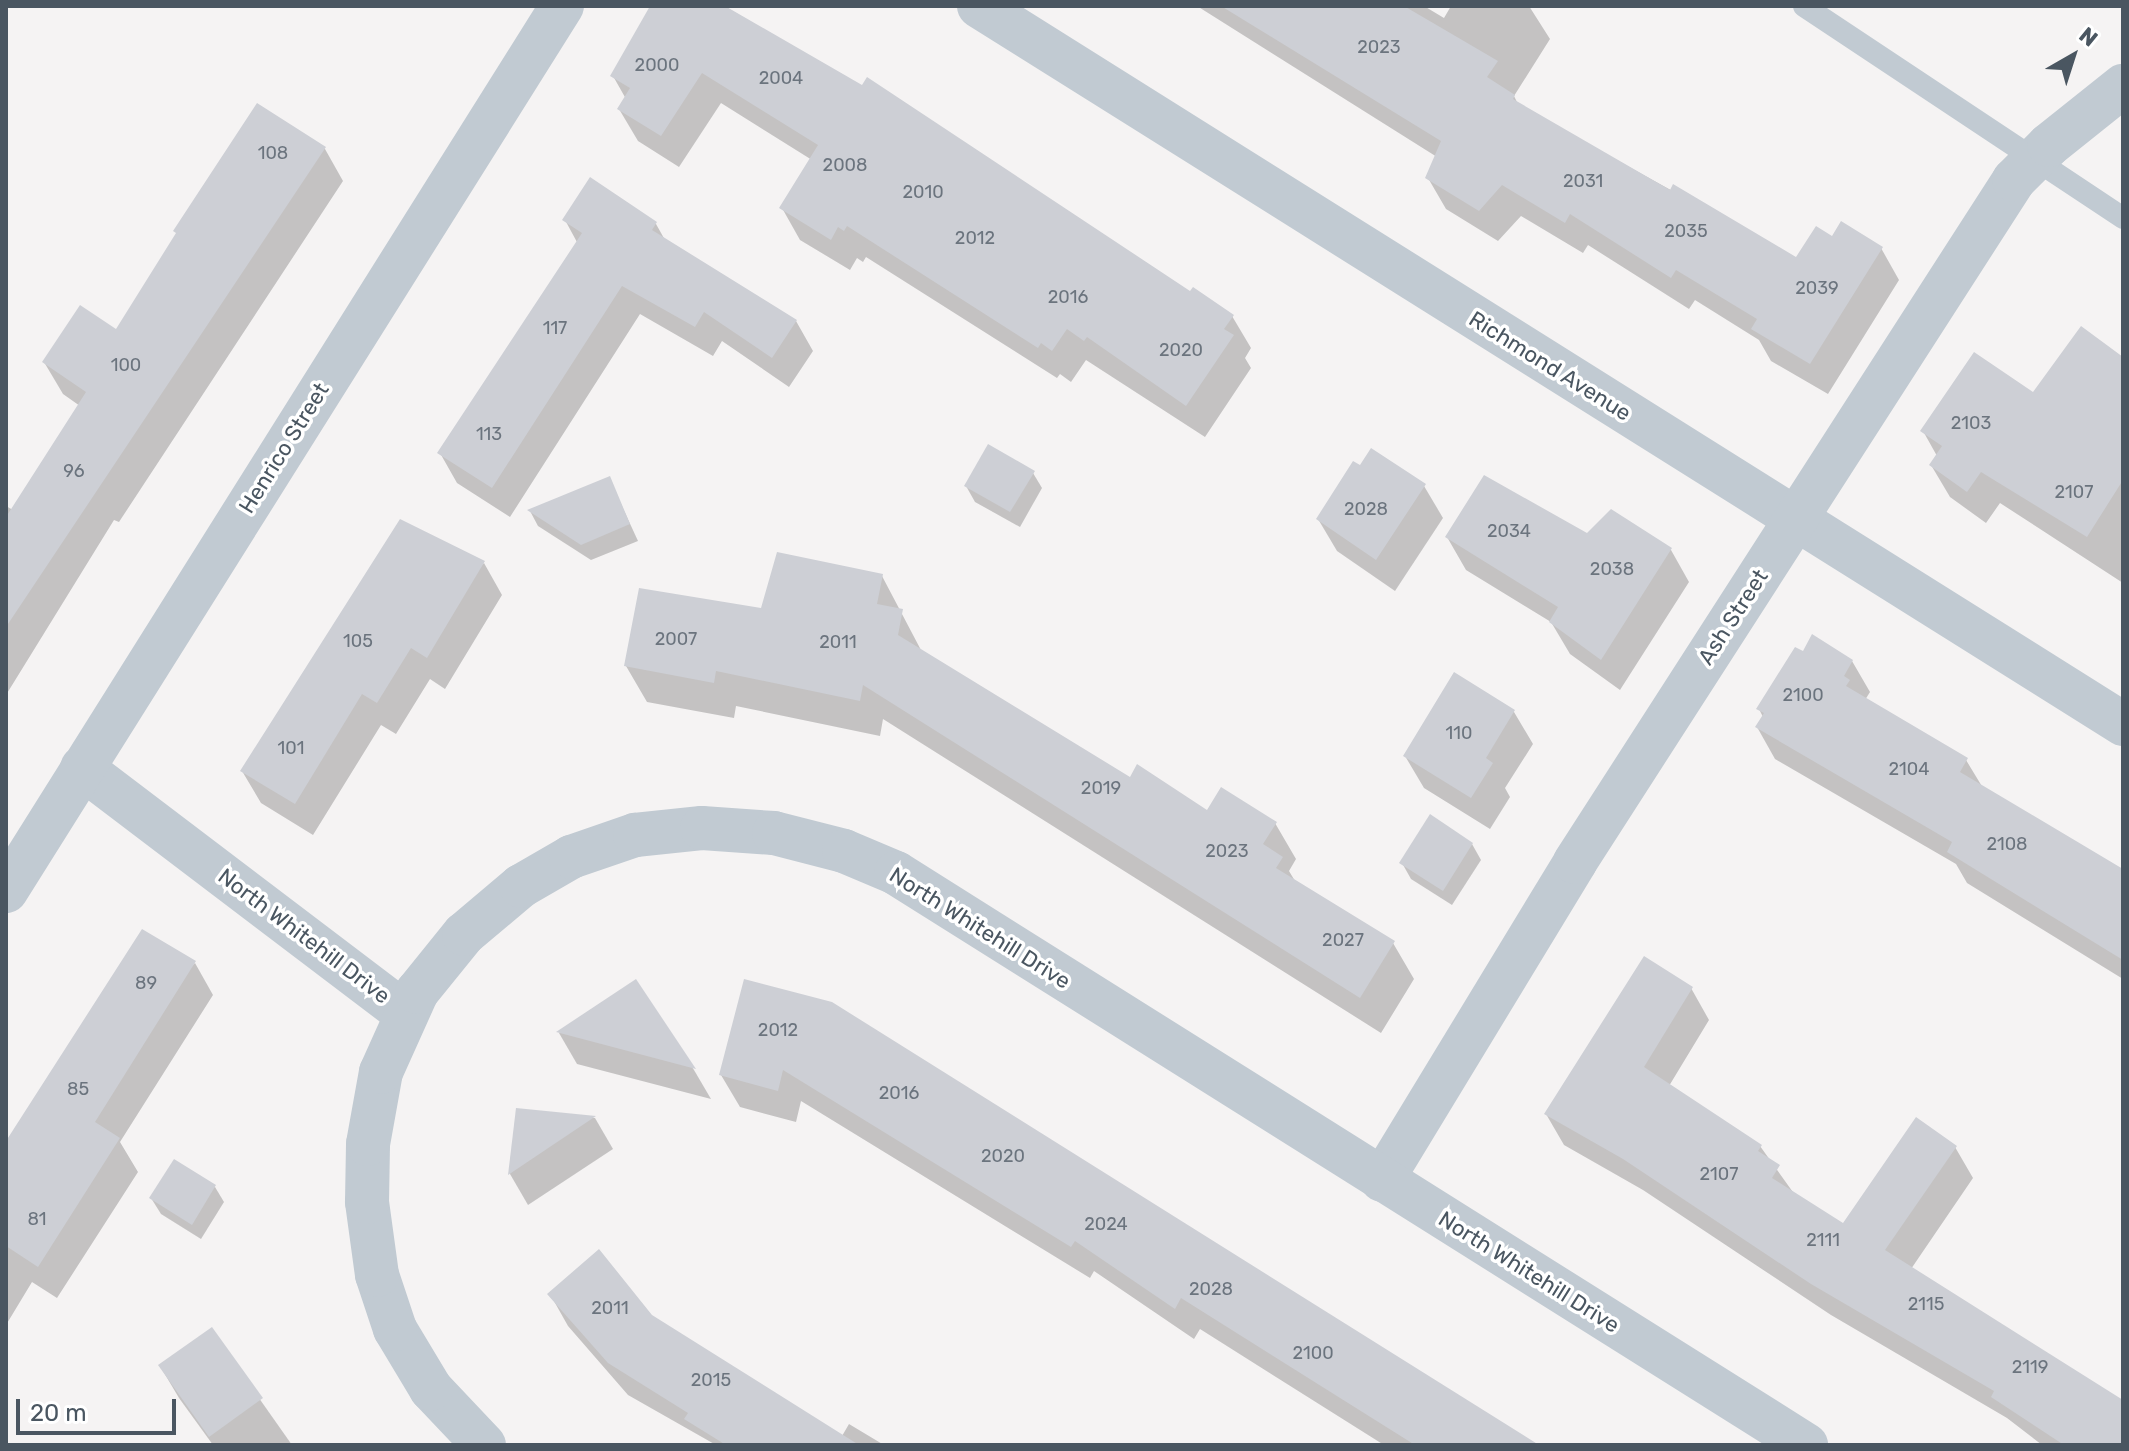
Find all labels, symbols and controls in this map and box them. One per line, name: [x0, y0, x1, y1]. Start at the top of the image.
north arrow: [2033, 16, 2113, 96]
text: N: [2074, 21, 2103, 52]
house number: 2023: [1357, 36, 1401, 58]
house number: 2000: [635, 54, 679, 76]
house number: 2004: [759, 67, 803, 89]
house number: 108: [258, 142, 288, 164]
house number: 2008: [823, 154, 867, 176]
house number: 2031: [1563, 170, 1603, 192]
house number: 2010: [902, 181, 944, 203]
house number: 2035: [1664, 220, 1708, 242]
house number: 2012: [955, 227, 995, 249]
house number: 2039: [1795, 277, 1839, 299]
house number: 2016: [1048, 286, 1088, 308]
street label: Richmond Avenue: [1464, 305, 1636, 427]
house number: 117: [543, 317, 567, 339]
house number: 2020: [1159, 339, 1203, 361]
house number: 100: [111, 354, 141, 376]
street label: Henrico Street: [233, 378, 335, 518]
house number: 2103: [1951, 412, 1991, 434]
house number: 113: [476, 423, 502, 445]
house number: 96: [63, 460, 85, 482]
house number: 2107: [2055, 481, 2093, 503]
house number: 2028: [1344, 498, 1388, 520]
house number: 2034: [1487, 520, 1531, 542]
house number: 2038: [1590, 558, 1634, 580]
street label: Ash Street: [1692, 564, 1774, 670]
house number: 2007: [655, 628, 697, 650]
house number: 105: [343, 630, 373, 652]
house number: 2011: [819, 631, 857, 653]
house number: 2100: [1782, 684, 1824, 706]
house number: 110: [1446, 722, 1472, 744]
house number: 101: [278, 737, 304, 759]
house number: 2104: [1889, 758, 1929, 780]
house number: 2019: [1081, 777, 1121, 799]
house number: 2108: [1986, 833, 2028, 855]
house number: 2023: [1205, 840, 1249, 862]
street label: North Whitehill Drive: [885, 862, 1075, 994]
street label: North Whitehill Drive: [213, 863, 395, 1009]
house number: 2027: [1322, 929, 1364, 951]
house number: 89: [135, 972, 157, 994]
house number: 2012: [758, 1019, 798, 1041]
house number: 85: [67, 1078, 89, 1100]
house number: 2016: [879, 1082, 919, 1104]
house number: 2020: [981, 1145, 1025, 1167]
house number: 2107: [1700, 1163, 1738, 1185]
street label: North Whitehill Drive: [1434, 1206, 1624, 1338]
house number: 81: [27, 1208, 47, 1230]
house number: 2024: [1084, 1213, 1128, 1235]
house number: 2111: [1806, 1229, 1840, 1251]
house number: 2028: [1189, 1278, 1233, 1300]
house number: 2115: [1908, 1293, 1944, 1315]
house number: 2011: [591, 1297, 629, 1319]
house number: 2100: [1292, 1342, 1334, 1364]
house number: 2119: [2012, 1356, 2048, 1378]
house number: 2015: [691, 1369, 731, 1391]
scale bar: [20, 1383, 180, 1433]
text: 20 m: [30, 1399, 87, 1427]

